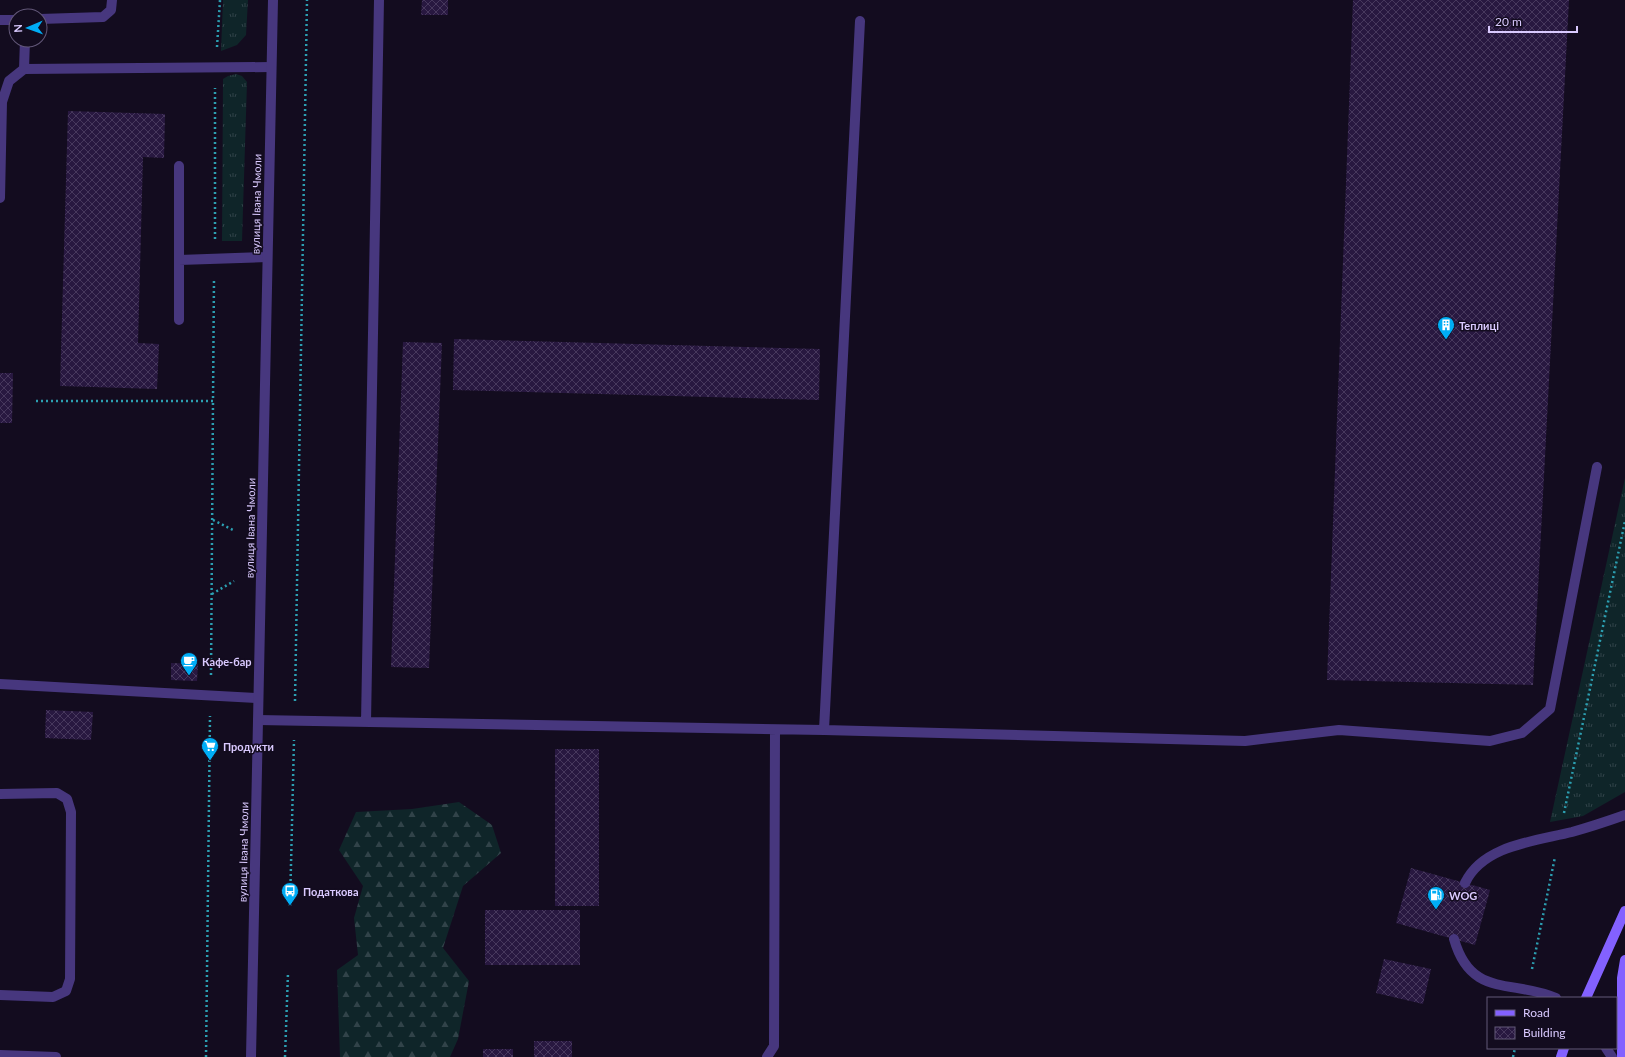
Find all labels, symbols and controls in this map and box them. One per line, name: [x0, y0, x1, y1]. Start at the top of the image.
north arrow: [8, 8, 48, 48]
scale bar: [1489, 8, 1577, 34]
text: 20 m: [1495, 14, 1522, 29]
text: N: [11, 24, 24, 33]
street label: вулиця Івана Чмоли: [249, 154, 263, 254]
building icon: Теплиці: [1436, 315, 1456, 340]
place label: Теплиці: [1459, 319, 1499, 332]
street label: вулиця Івана Чмоли: [243, 478, 257, 578]
cafe icon: Кафе-бар: [179, 651, 199, 676]
place label: Кафе-бар: [202, 655, 252, 668]
supermarket icon: Продукти: [200, 736, 220, 761]
place label: Продукти: [223, 740, 274, 753]
street label: вулиця Івана Чмоли: [236, 802, 250, 902]
bus stop icon: Податкова: [280, 881, 300, 906]
place label: Податкова: [303, 885, 358, 898]
fuel station icon: WOG: [1426, 885, 1446, 910]
place label: WOG: [1449, 889, 1477, 902]
legend: [1487, 997, 1617, 1049]
text: Road: [1523, 1005, 1550, 1020]
text: Building: [1523, 1025, 1566, 1040]

